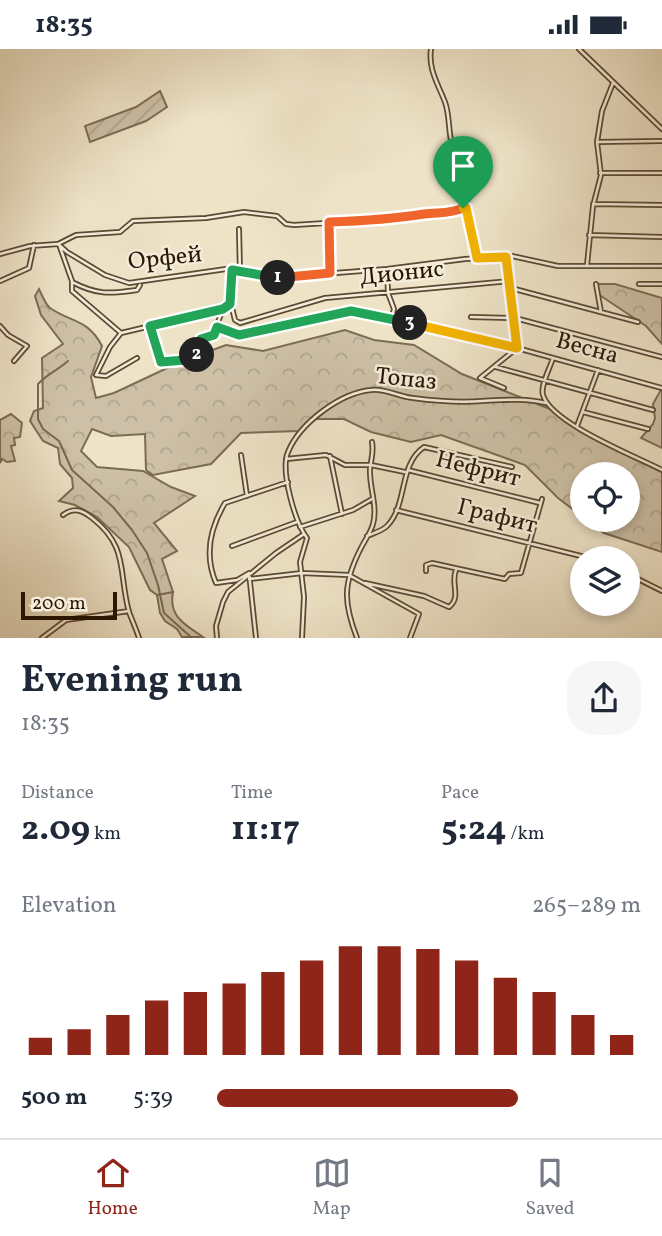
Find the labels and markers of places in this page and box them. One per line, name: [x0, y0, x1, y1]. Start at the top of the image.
pin: [433, 136, 493, 208]
pin: 1: [260, 261, 296, 295]
pin: 3: [392, 305, 428, 341]
pin: 2: [180, 337, 214, 373]

